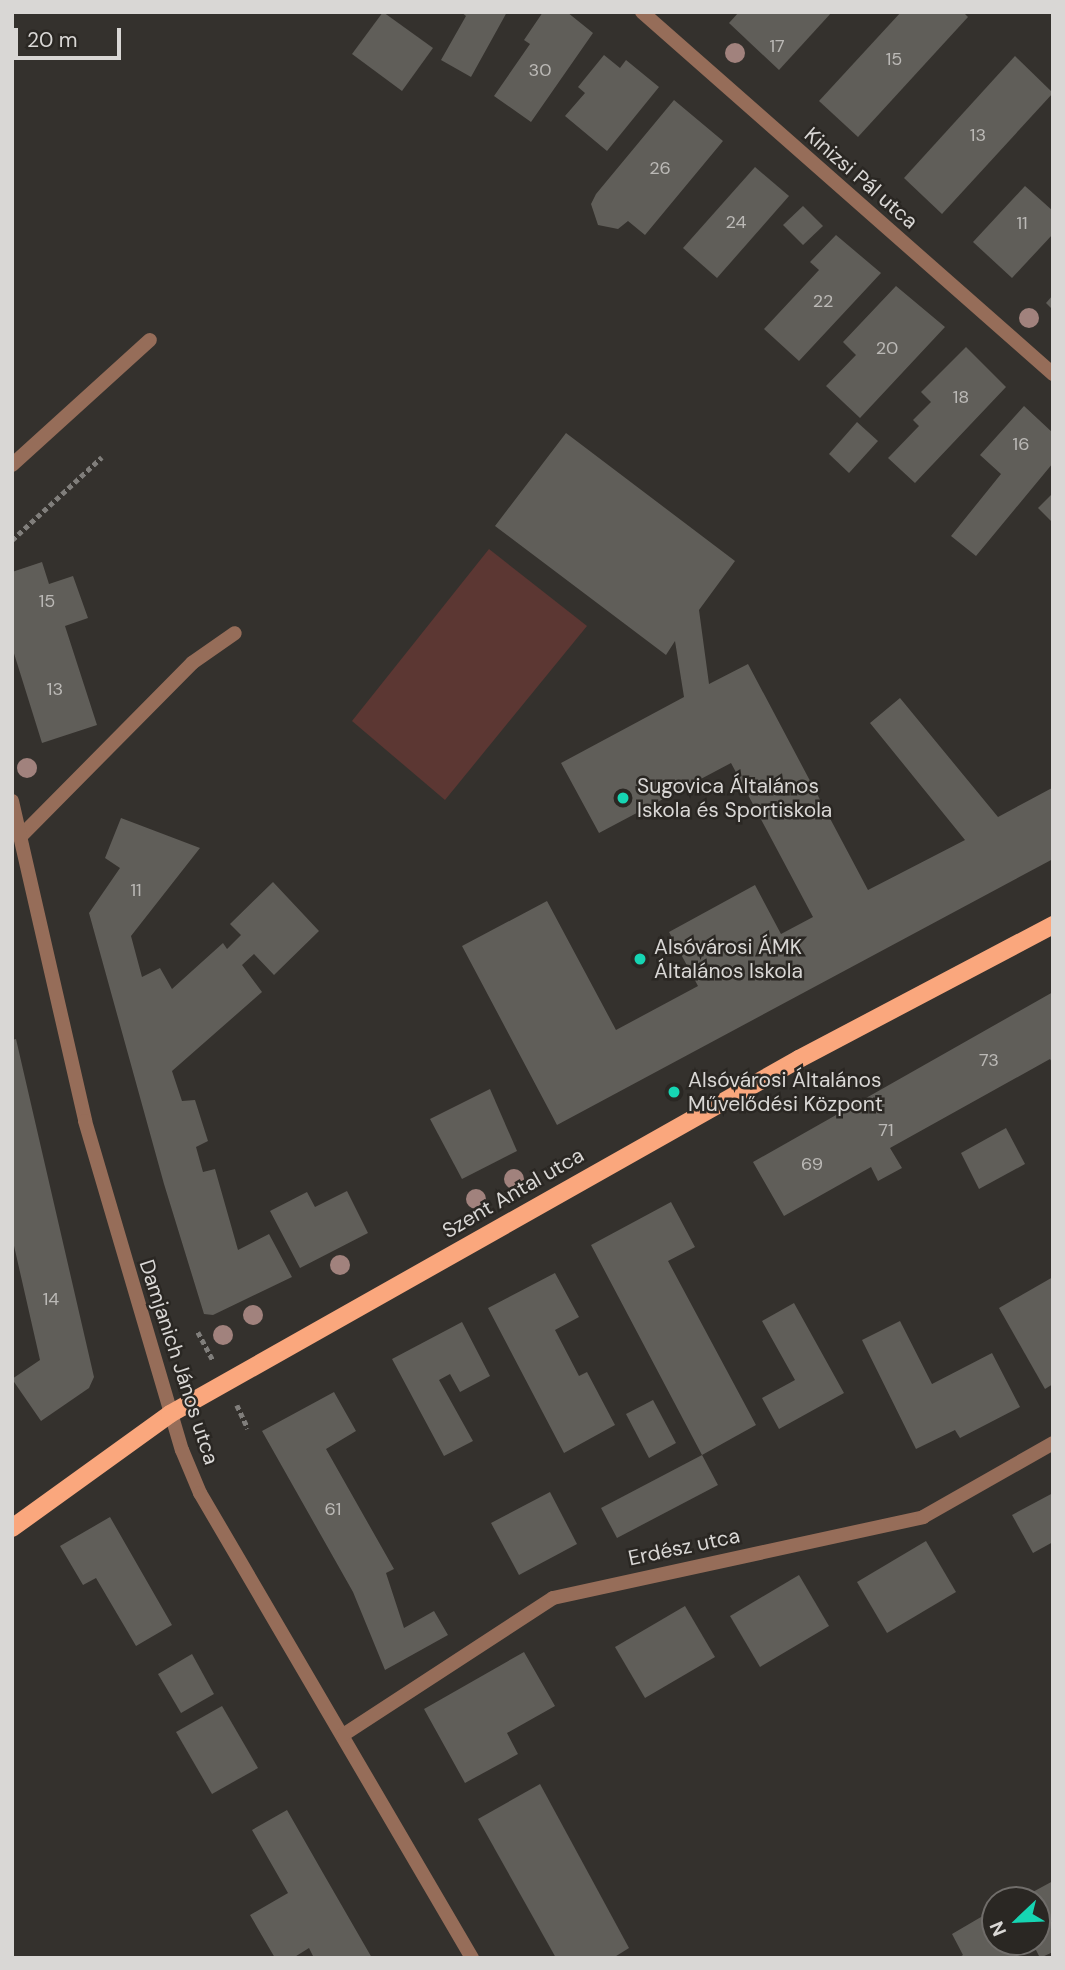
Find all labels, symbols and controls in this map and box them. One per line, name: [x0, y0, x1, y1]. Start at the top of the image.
scale bar: [18, 14, 124, 58]
text: 20 m: [27, 26, 78, 54]
house number: 17: [769, 35, 785, 57]
house number: 15: [886, 48, 902, 70]
house number: 30: [529, 59, 551, 81]
street label: Kinizsi Pál utca: [799, 122, 923, 234]
house number: 13: [970, 124, 986, 146]
house number: 26: [649, 157, 671, 179]
house number: 24: [726, 211, 746, 233]
house number: 11: [1016, 212, 1028, 234]
house number: 22: [813, 290, 833, 312]
house number: 20: [876, 337, 898, 359]
house number: 18: [953, 386, 969, 408]
house number: 16: [1013, 433, 1029, 455]
house number: 15: [39, 590, 55, 612]
house number: 13: [47, 678, 63, 700]
place label: Sugovica Általános Iskola és Sportiskola: [637, 773, 832, 823]
marker: Sugovica Általános Iskola és Sportiskola: [615, 790, 631, 806]
house number: 11: [130, 879, 142, 901]
place label: Alsóvárosi ÁMK Általános Iskola: [654, 934, 803, 984]
marker: Alsóvárosi ÁMK Általános Iskola: [632, 951, 648, 967]
house number: 73: [979, 1049, 999, 1071]
place label: Alsóvárosi Általános Művelődési Központ: [688, 1067, 883, 1117]
marker: Alsóvárosi Általános Művelődési Központ: [666, 1084, 682, 1100]
house number: 71: [878, 1119, 894, 1141]
street label: Szent Antal utca: [438, 1142, 588, 1244]
house number: 69: [801, 1153, 823, 1175]
street label: Damjanich János utca: [134, 1256, 224, 1468]
house number: 14: [43, 1288, 59, 1310]
house number: 61: [325, 1498, 341, 1520]
street label: Erdész utca: [626, 1523, 742, 1571]
north arrow: [981, 1886, 1051, 1956]
text: N: [984, 1917, 1012, 1940]

